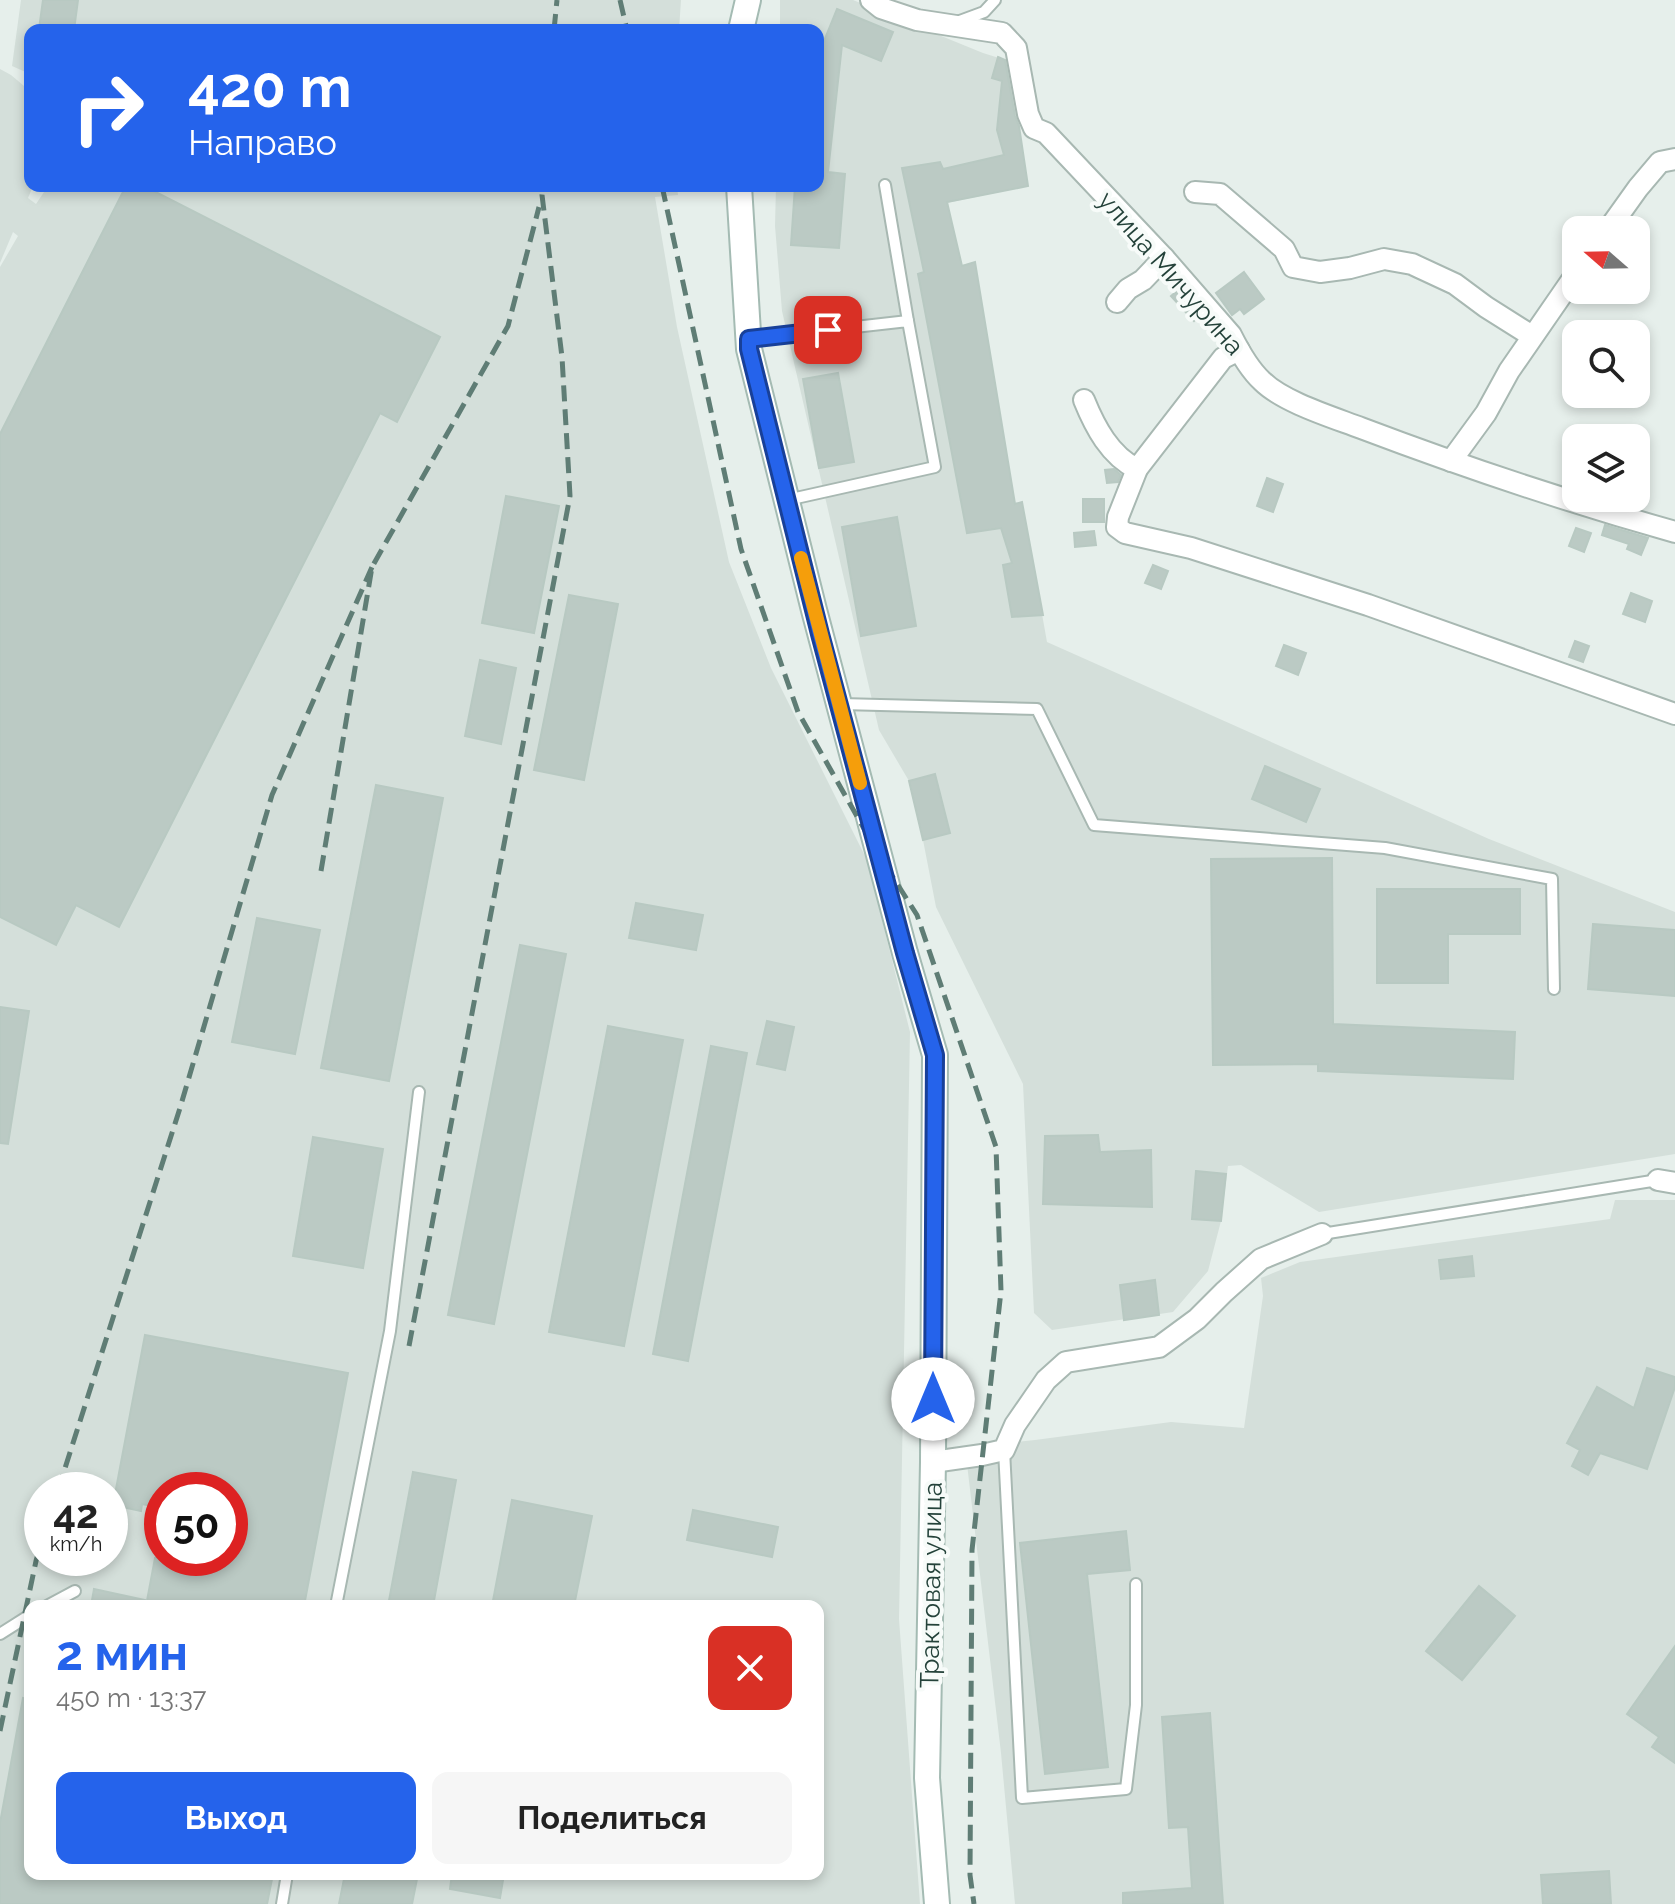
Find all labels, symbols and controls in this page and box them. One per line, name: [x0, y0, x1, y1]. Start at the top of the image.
text: 420 m: [188, 54, 352, 120]
icon: right: [56, 56, 160, 160]
text: Направо: [188, 121, 337, 163]
street label: улица Мичурина: [1092, 185, 1250, 361]
north arrow: [1562, 216, 1650, 304]
map controls: [1562, 216, 1650, 512]
pin: [794, 296, 862, 364]
icon: arrive: [806, 308, 850, 352]
button: search: [1562, 320, 1650, 408]
button: layers: [1562, 424, 1650, 512]
position arrow: [891, 1357, 975, 1441]
speed limit sign: 50: [144, 1472, 248, 1576]
street label: Трактовая улица: [914, 1482, 948, 1688]
text: 42: [53, 1490, 99, 1537]
text: km/h: [50, 1532, 102, 1556]
text: 2 мин: [56, 1625, 188, 1681]
button: close: [708, 1626, 792, 1710]
text: 450 m · 13:37: [56, 1683, 207, 1713]
button: Выход: [56, 1772, 416, 1864]
button: Поделиться: [432, 1772, 792, 1864]

